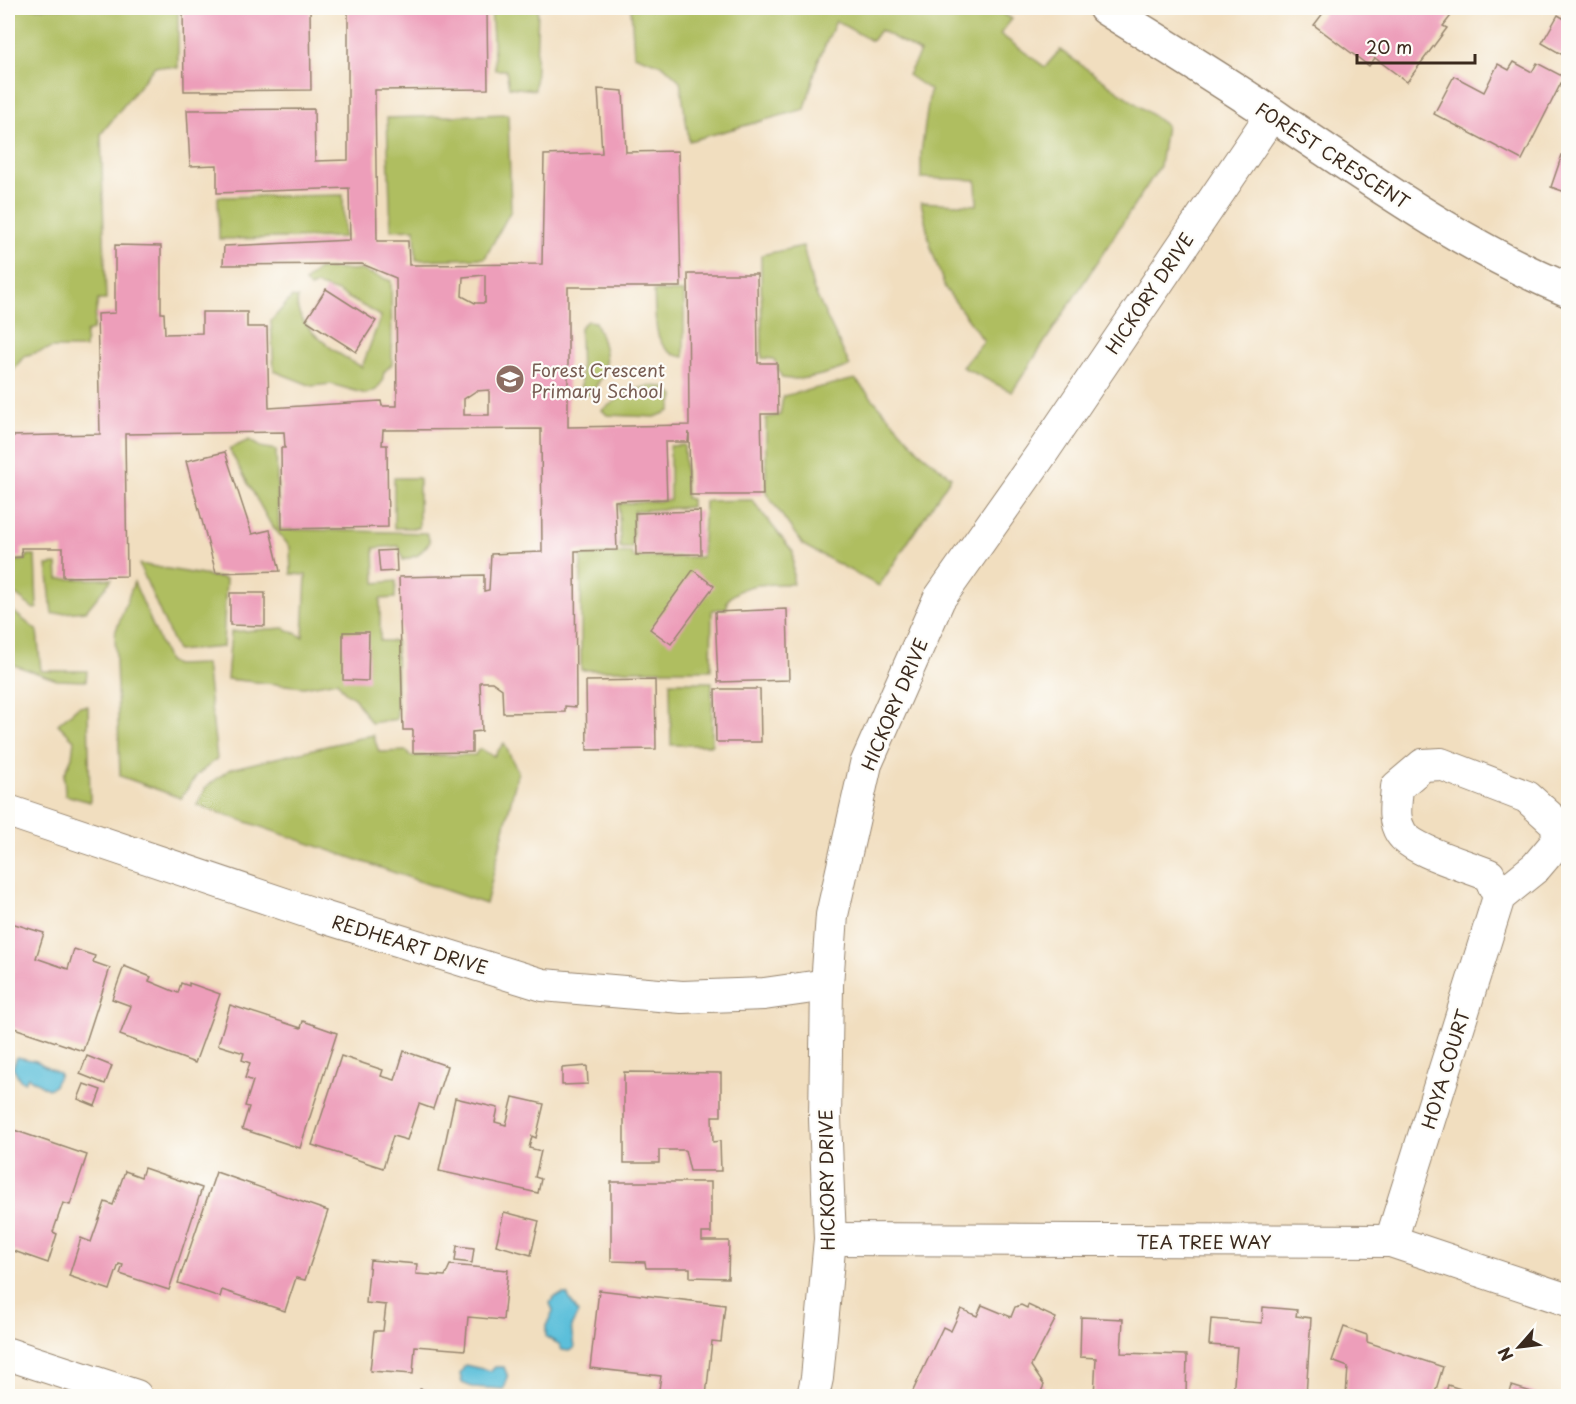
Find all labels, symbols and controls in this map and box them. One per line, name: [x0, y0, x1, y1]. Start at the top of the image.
scale bar: [1357, 27, 1476, 65]
text: 20 m: [1366, 33, 1412, 60]
street label: FOREST CRESCENT: [1251, 95, 1416, 215]
street label: HICKORY DRIVE: [1098, 227, 1200, 359]
place label: Forest Crescent Primary School: [531, 356, 665, 404]
school or university icon: Forest Crescent Primary School: [494, 363, 526, 395]
street label: HICKORY DRIVE: [854, 634, 934, 774]
street label: REDHEART DRIVE: [329, 907, 491, 981]
street label: HOYA COURT: [1414, 1005, 1476, 1132]
street label: HICKORY DRIVE: [811, 1109, 841, 1251]
street label: TEA TREE WAY: [1136, 1228, 1272, 1255]
north arrow: [1489, 1317, 1549, 1377]
text: N: [1491, 1343, 1518, 1366]

